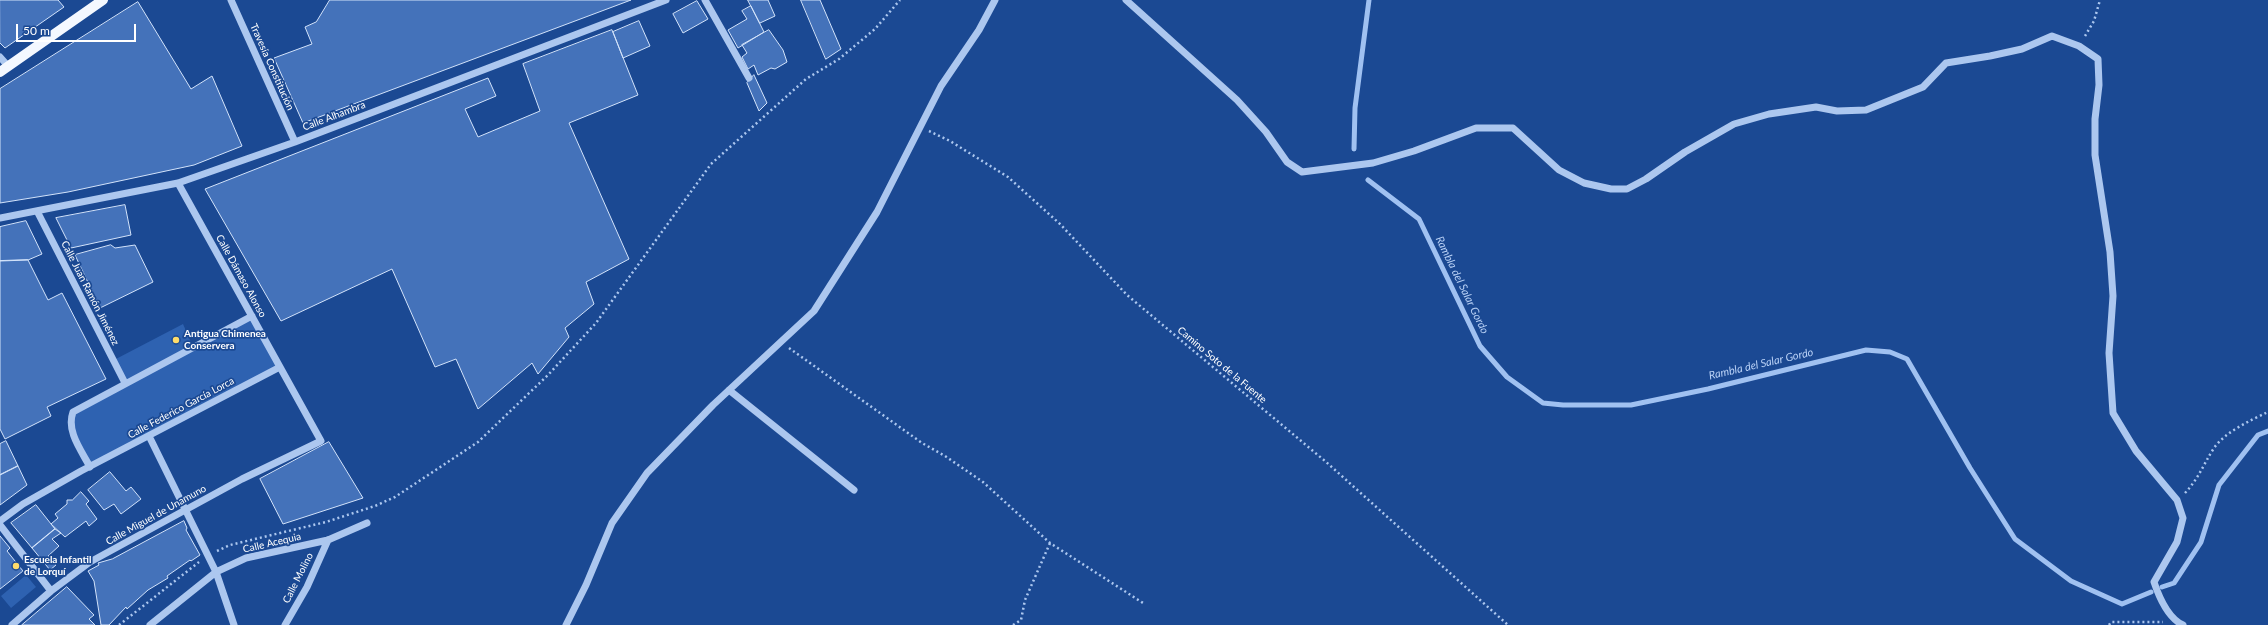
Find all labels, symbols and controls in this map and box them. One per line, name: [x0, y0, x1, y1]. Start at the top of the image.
scale bar: [18, 16, 138, 42]
street label: Travesía Constitución: [247, 22, 297, 112]
text: 50 m: [23, 23, 50, 38]
street label: Calle Alhambra: [301, 99, 367, 133]
street label: Calle Dámaso Alonso: [213, 233, 269, 319]
water label: Rambla del Salar Gordo: [1433, 234, 1491, 336]
street label: Calle Juan Ramón Jiménez: [58, 239, 122, 347]
street label: Camino Soto de la Fuente: [1175, 324, 1269, 406]
place label: Antigua Chimenea Conservera: [184, 328, 266, 352]
marker: Antigua Chimenea Conservera: [171, 335, 181, 345]
water label: Rambla del Salar Gordo: [1707, 346, 1815, 382]
street label: Calle Federico García Lorca: [126, 375, 236, 441]
street label: Calle Miguel de Unamuno: [104, 482, 208, 548]
street label: Calle Acequia: [242, 530, 302, 556]
street label: Calle Molino: [280, 551, 316, 605]
place label: Escuela Infantil de Lorquí: [24, 554, 91, 578]
marker: Escuela Infantil de Lorquí: [11, 561, 21, 571]

